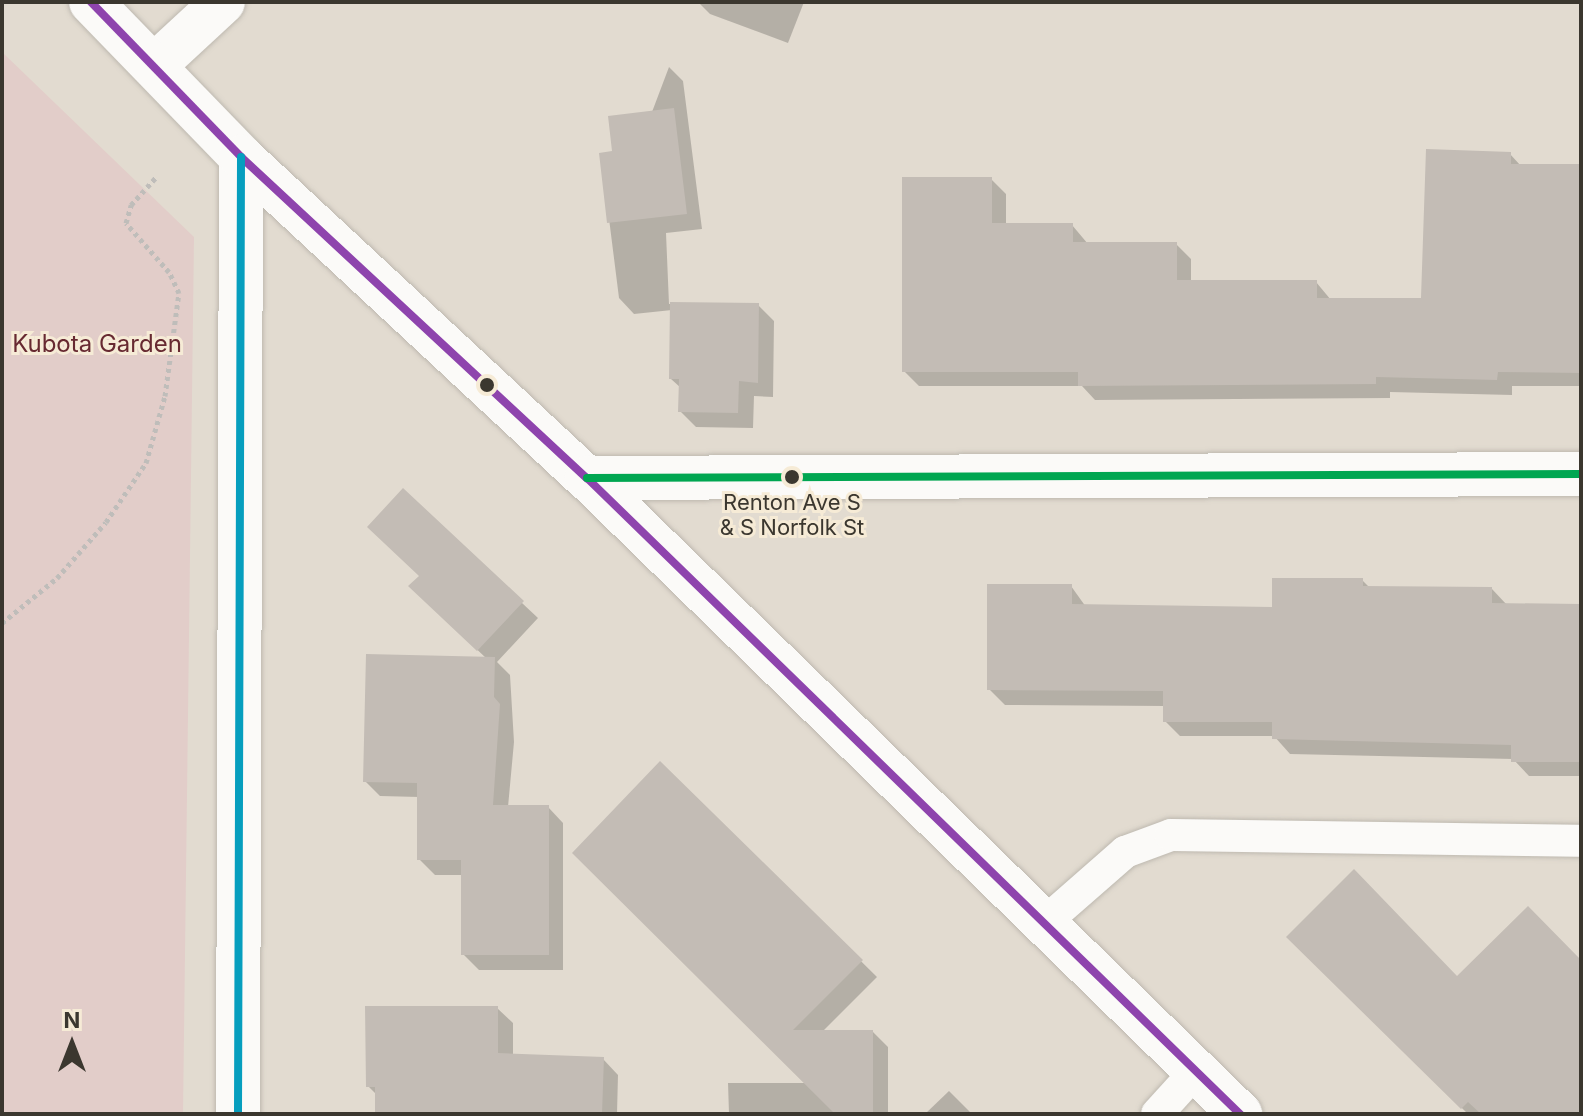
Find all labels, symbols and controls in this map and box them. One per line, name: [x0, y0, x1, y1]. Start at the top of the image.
park label: Kubota Garden: [12, 330, 182, 358]
unlabelled marker: [479, 377, 495, 393]
marker: Renton Ave S & S Norfolk St: [784, 469, 800, 485]
place label: Renton Ave S & S Norfolk St: [720, 489, 864, 540]
north arrow: [32, 1004, 112, 1084]
text: N: [64, 1007, 80, 1033]

